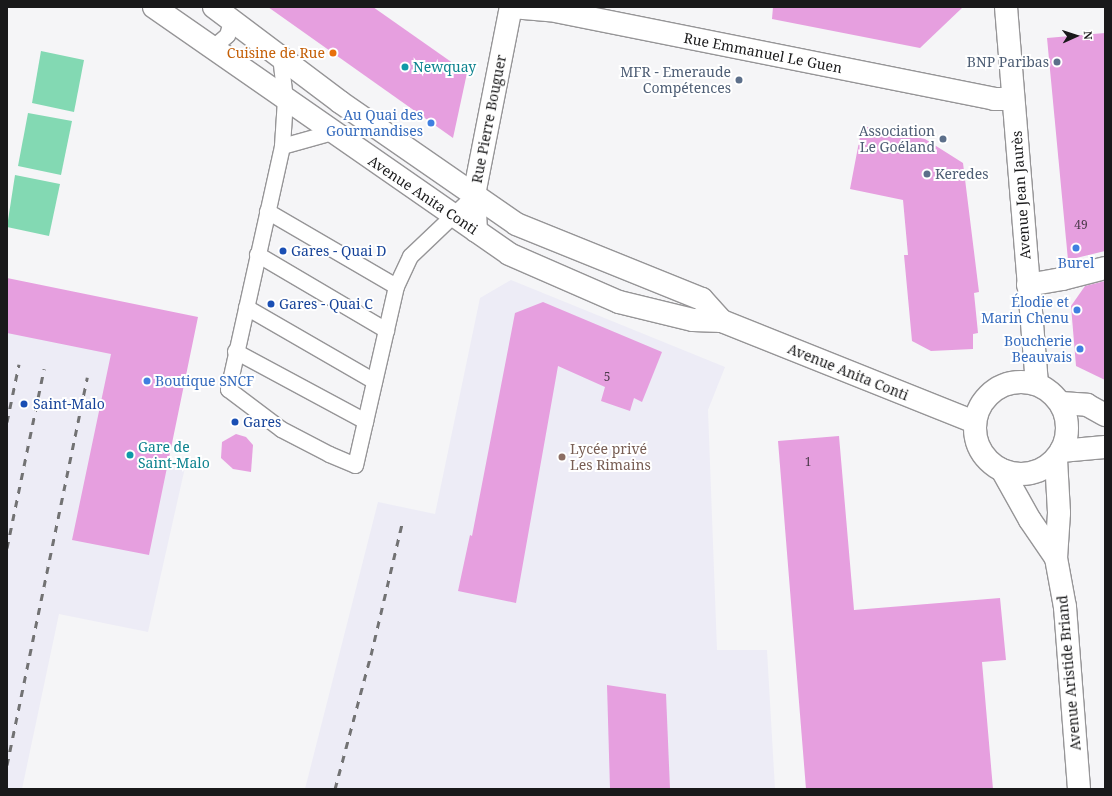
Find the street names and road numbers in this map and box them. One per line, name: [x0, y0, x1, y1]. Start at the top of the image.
street label: Rue Emmanuel Le Guen: [682, 29, 844, 77]
street label: Rue Pierre Bouguer: [468, 53, 510, 185]
street label: Avenue Jean Jaurès: [1008, 130, 1034, 260]
street label: Avenue Anita Conti: [365, 152, 481, 238]
street label: Avenue Anita Conti: [785, 340, 911, 404]
street label: Avenue Aristide Briand: [1054, 595, 1084, 751]

